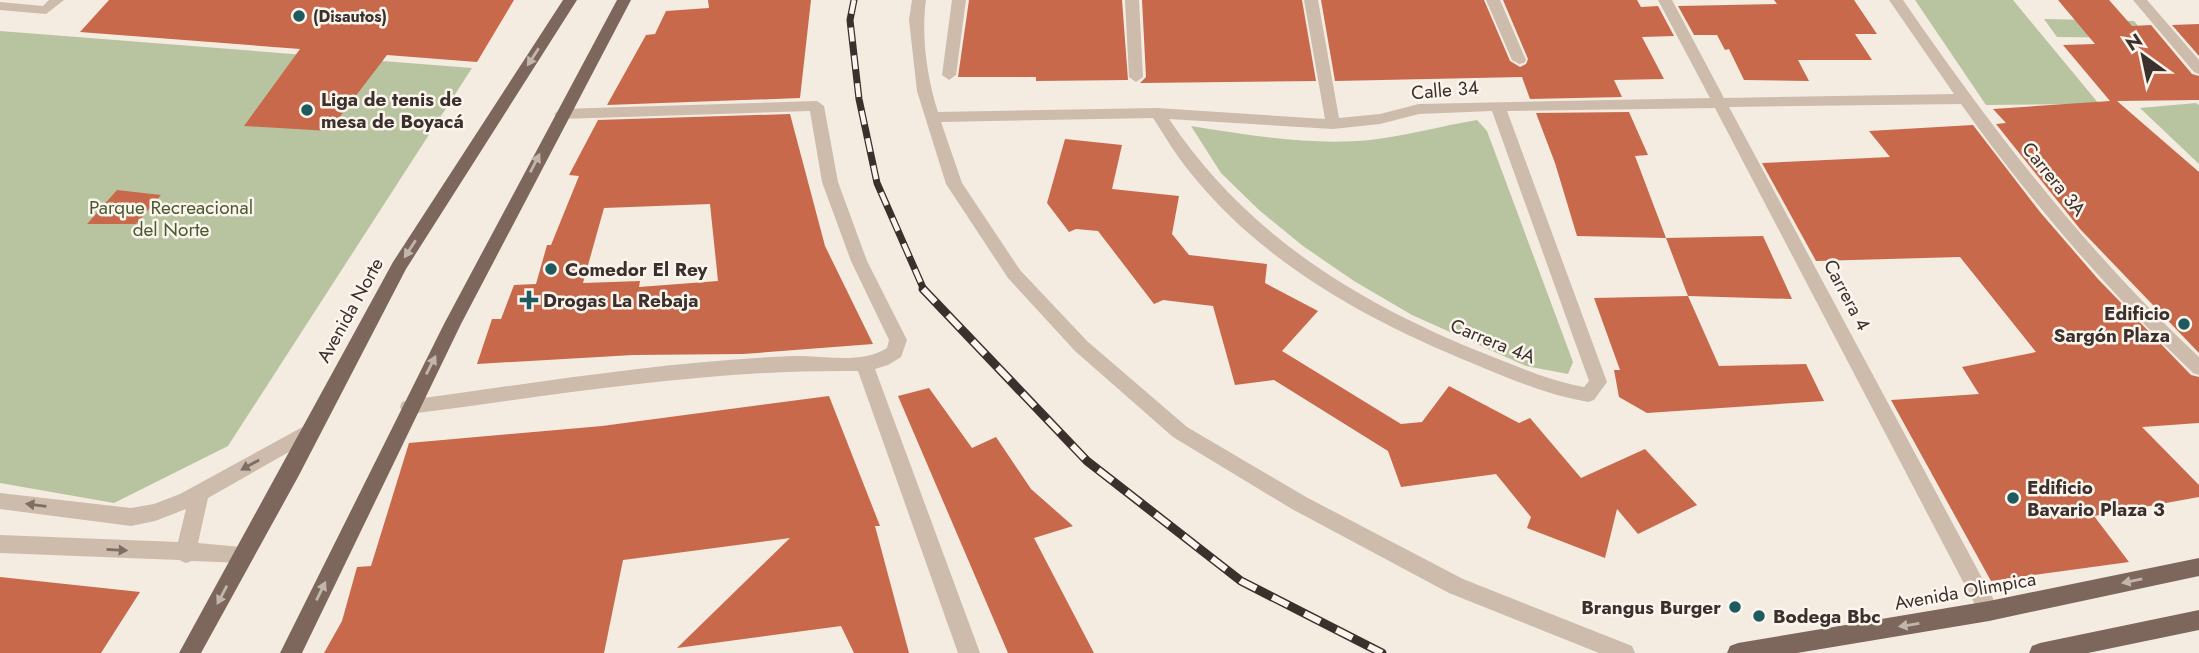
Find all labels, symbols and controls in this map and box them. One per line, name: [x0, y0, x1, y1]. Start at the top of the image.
place label: (Disautos): [313, 5, 387, 28]
marker: (Disautos): [291, 8, 307, 24]
north arrow: [2108, 21, 2178, 91]
text: N: [2120, 27, 2148, 58]
one-way arrow: [527, 48, 540, 67]
street label: Calle 34: [1410, 74, 1480, 106]
place label: Liga de tenis de mesa de Boyacá: [321, 86, 464, 135]
marker: Liga de tenis de mesa de Boyacá: [299, 102, 315, 118]
street label: Carrera 3A: [2016, 136, 2093, 222]
one-way arrow: [530, 153, 541, 173]
park label: Parque Recreacional del Norte: [89, 194, 253, 243]
one-way arrow: [404, 239, 417, 259]
street label: Avenida Norte: [310, 253, 390, 367]
street label: Carrera 4: [1817, 255, 1877, 335]
place label: Comedor El Rey: [565, 256, 709, 283]
marker: Comedor El Rey: [543, 261, 559, 277]
place label: Drogas La Rebaja: [543, 287, 698, 314]
marker: Drogas La Rebaja: [521, 292, 537, 308]
place label: Edificio Sargón Plaza: [2054, 300, 2170, 349]
street label: Carrera 4A: [1446, 312, 1540, 370]
marker: Edificio Sargón Plaza: [2176, 316, 2192, 332]
one-way arrow: [425, 355, 436, 375]
one-way arrow: [241, 459, 260, 471]
place label: Edificio Bavario Plaza 3: [2027, 474, 2165, 523]
marker: Edificio Bavario Plaza 3: [2005, 490, 2021, 506]
one-way arrow: [24, 500, 46, 511]
one-way arrow: [106, 545, 128, 556]
street label: Avenida Olimpica: [1892, 565, 2038, 617]
one-way arrow: [2121, 576, 2143, 587]
one-way arrow: [315, 581, 326, 601]
one-way arrow: [216, 585, 228, 605]
place label: Brangus Burger: [1581, 594, 1721, 621]
marker: Brangus Burger: [1727, 599, 1743, 615]
place label: Bodega Bbc: [1773, 603, 1881, 630]
marker: Bodega Bbc: [1751, 608, 1767, 624]
one-way arrow: [1898, 620, 1920, 631]

